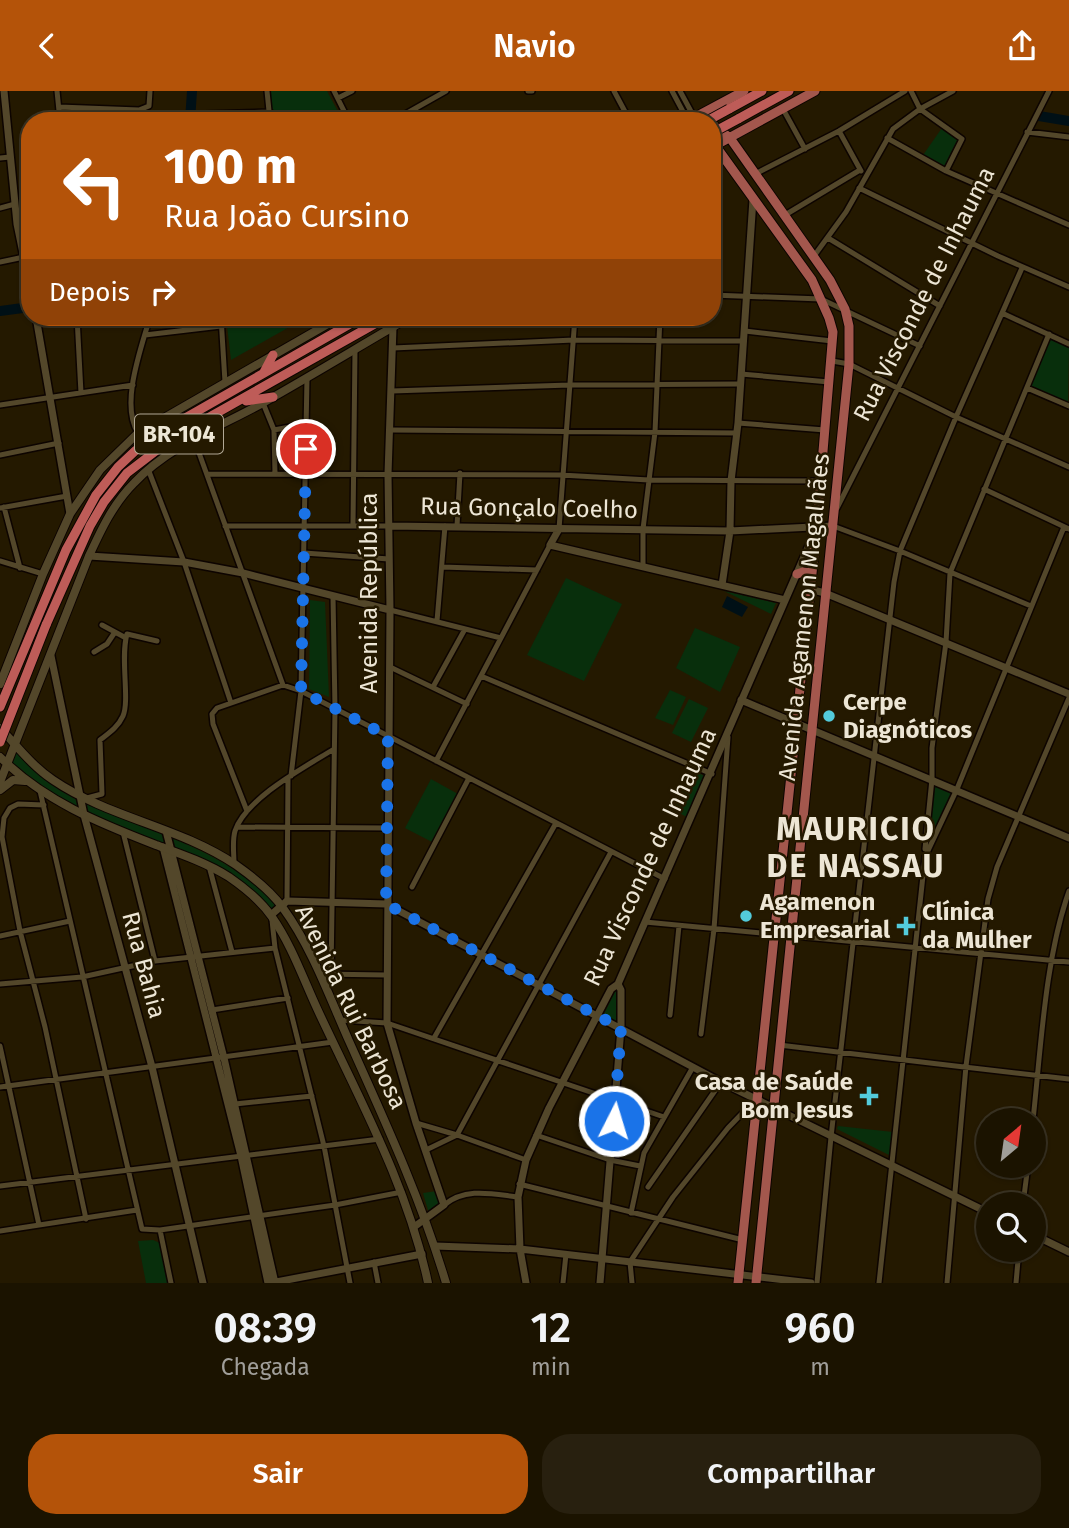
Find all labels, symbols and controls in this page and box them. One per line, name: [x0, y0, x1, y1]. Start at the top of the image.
icon: back: [28, 27, 66, 65]
text: Navio: [493, 27, 576, 65]
icon: share: [1003, 27, 1041, 65]
text: 100 m: [164, 137, 297, 196]
icon: left: [49, 140, 140, 231]
street label: Rua Visconde de Inhauma: [848, 162, 1000, 426]
text: Rua João Cursino: [164, 197, 410, 235]
icon: right: [144, 273, 182, 311]
text: Depois: [49, 277, 130, 308]
road number: BR-104: [135, 415, 223, 453]
pin: [276, 419, 336, 479]
icon: arrive: [287, 430, 325, 468]
street label: Avenida Agamenon Magalhães: [773, 452, 835, 782]
street label: Rua Gonçalo Coelho: [420, 492, 638, 524]
street label: Avenida República: [355, 493, 383, 693]
place label: Cerpe Diagnóticos: [843, 688, 972, 744]
marker: Cerpe Diagnóticos: [821, 708, 837, 724]
street label: Rua Visconde de Inhauma: [578, 723, 722, 991]
district label: MAURICIO DE NASSAU: [767, 810, 945, 885]
place label: Agamenon Empresarial: [759, 888, 891, 944]
place label: Clínica da Mulher: [922, 898, 1032, 954]
street label: Avenida Rui Barbosa: [289, 900, 413, 1114]
marker: Agamenon Empresarial: [738, 908, 754, 924]
street label: Rua Bahia: [116, 909, 172, 1021]
marker: Clínica da Mulher: [896, 916, 916, 936]
place label: Casa de Saúde Bom Jesus: [695, 1068, 853, 1124]
position arrow: [577, 1084, 651, 1158]
marker: Casa de Saúde Bom Jesus: [859, 1086, 879, 1106]
north arrow: [976, 1108, 1046, 1178]
map controls: [976, 1108, 1046, 1262]
button: search: [976, 1192, 1046, 1262]
text: 08:39: [214, 1303, 317, 1353]
text: 12: [530, 1303, 571, 1353]
text: 960: [785, 1303, 855, 1353]
text: Chegada: [221, 1353, 310, 1381]
text: min: [531, 1353, 571, 1381]
text: m: [810, 1353, 830, 1381]
button: Sair: [28, 1434, 528, 1514]
button: Compartilhar: [542, 1434, 1041, 1514]

